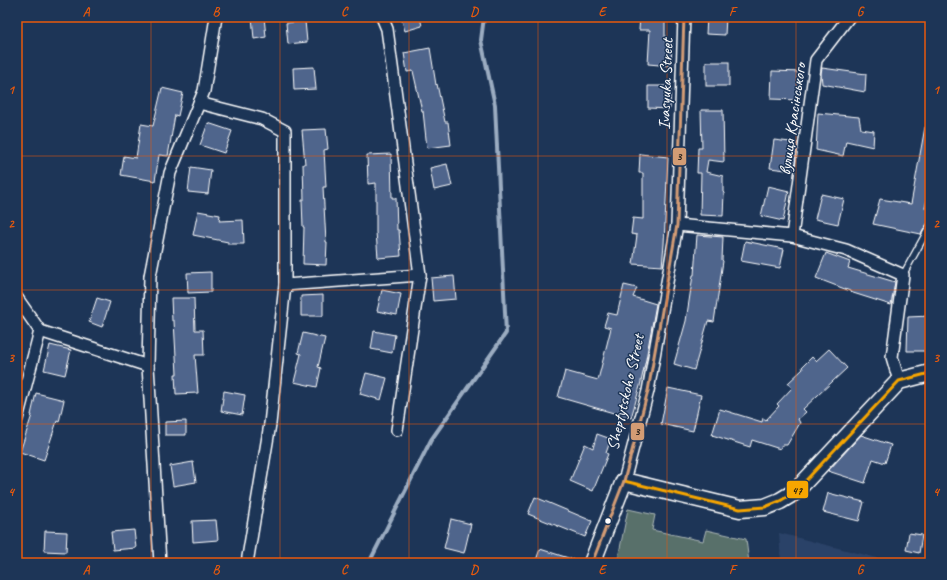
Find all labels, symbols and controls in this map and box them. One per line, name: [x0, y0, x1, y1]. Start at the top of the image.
text: A: [83, 4, 91, 20]
text: B: [213, 4, 221, 20]
text: C: [341, 4, 349, 20]
text: D: [470, 4, 479, 20]
text: E: [599, 4, 608, 20]
text: F: [729, 4, 738, 20]
text: G: [857, 4, 865, 20]
street label: Ivasyuka Street: [653, 36, 678, 130]
street label: вулиця Красінського: [774, 60, 811, 176]
text: 1: [8, 82, 16, 98]
text: 1: [933, 82, 941, 98]
line badge: 3: [672, 147, 687, 166]
text: 3: [677, 149, 683, 163]
text: 2: [8, 216, 15, 232]
text: 2: [933, 216, 940, 232]
street label: Sheptytskoho Street: [602, 330, 650, 452]
text: 3: [8, 350, 15, 366]
text: 3: [933, 350, 940, 366]
line badge: 3: [630, 422, 645, 441]
text: 3: [635, 424, 641, 438]
line badge: 47: [786, 480, 809, 499]
text: 47: [792, 483, 803, 497]
text: 4: [8, 484, 16, 500]
text: 4: [933, 484, 941, 500]
unlabelled marker: [603, 516, 613, 526]
text: A: [83, 562, 91, 578]
text: B: [213, 562, 221, 578]
text: C: [341, 562, 349, 578]
text: D: [470, 562, 479, 578]
text: E: [599, 562, 608, 578]
text: F: [729, 562, 738, 578]
text: G: [857, 562, 865, 578]

